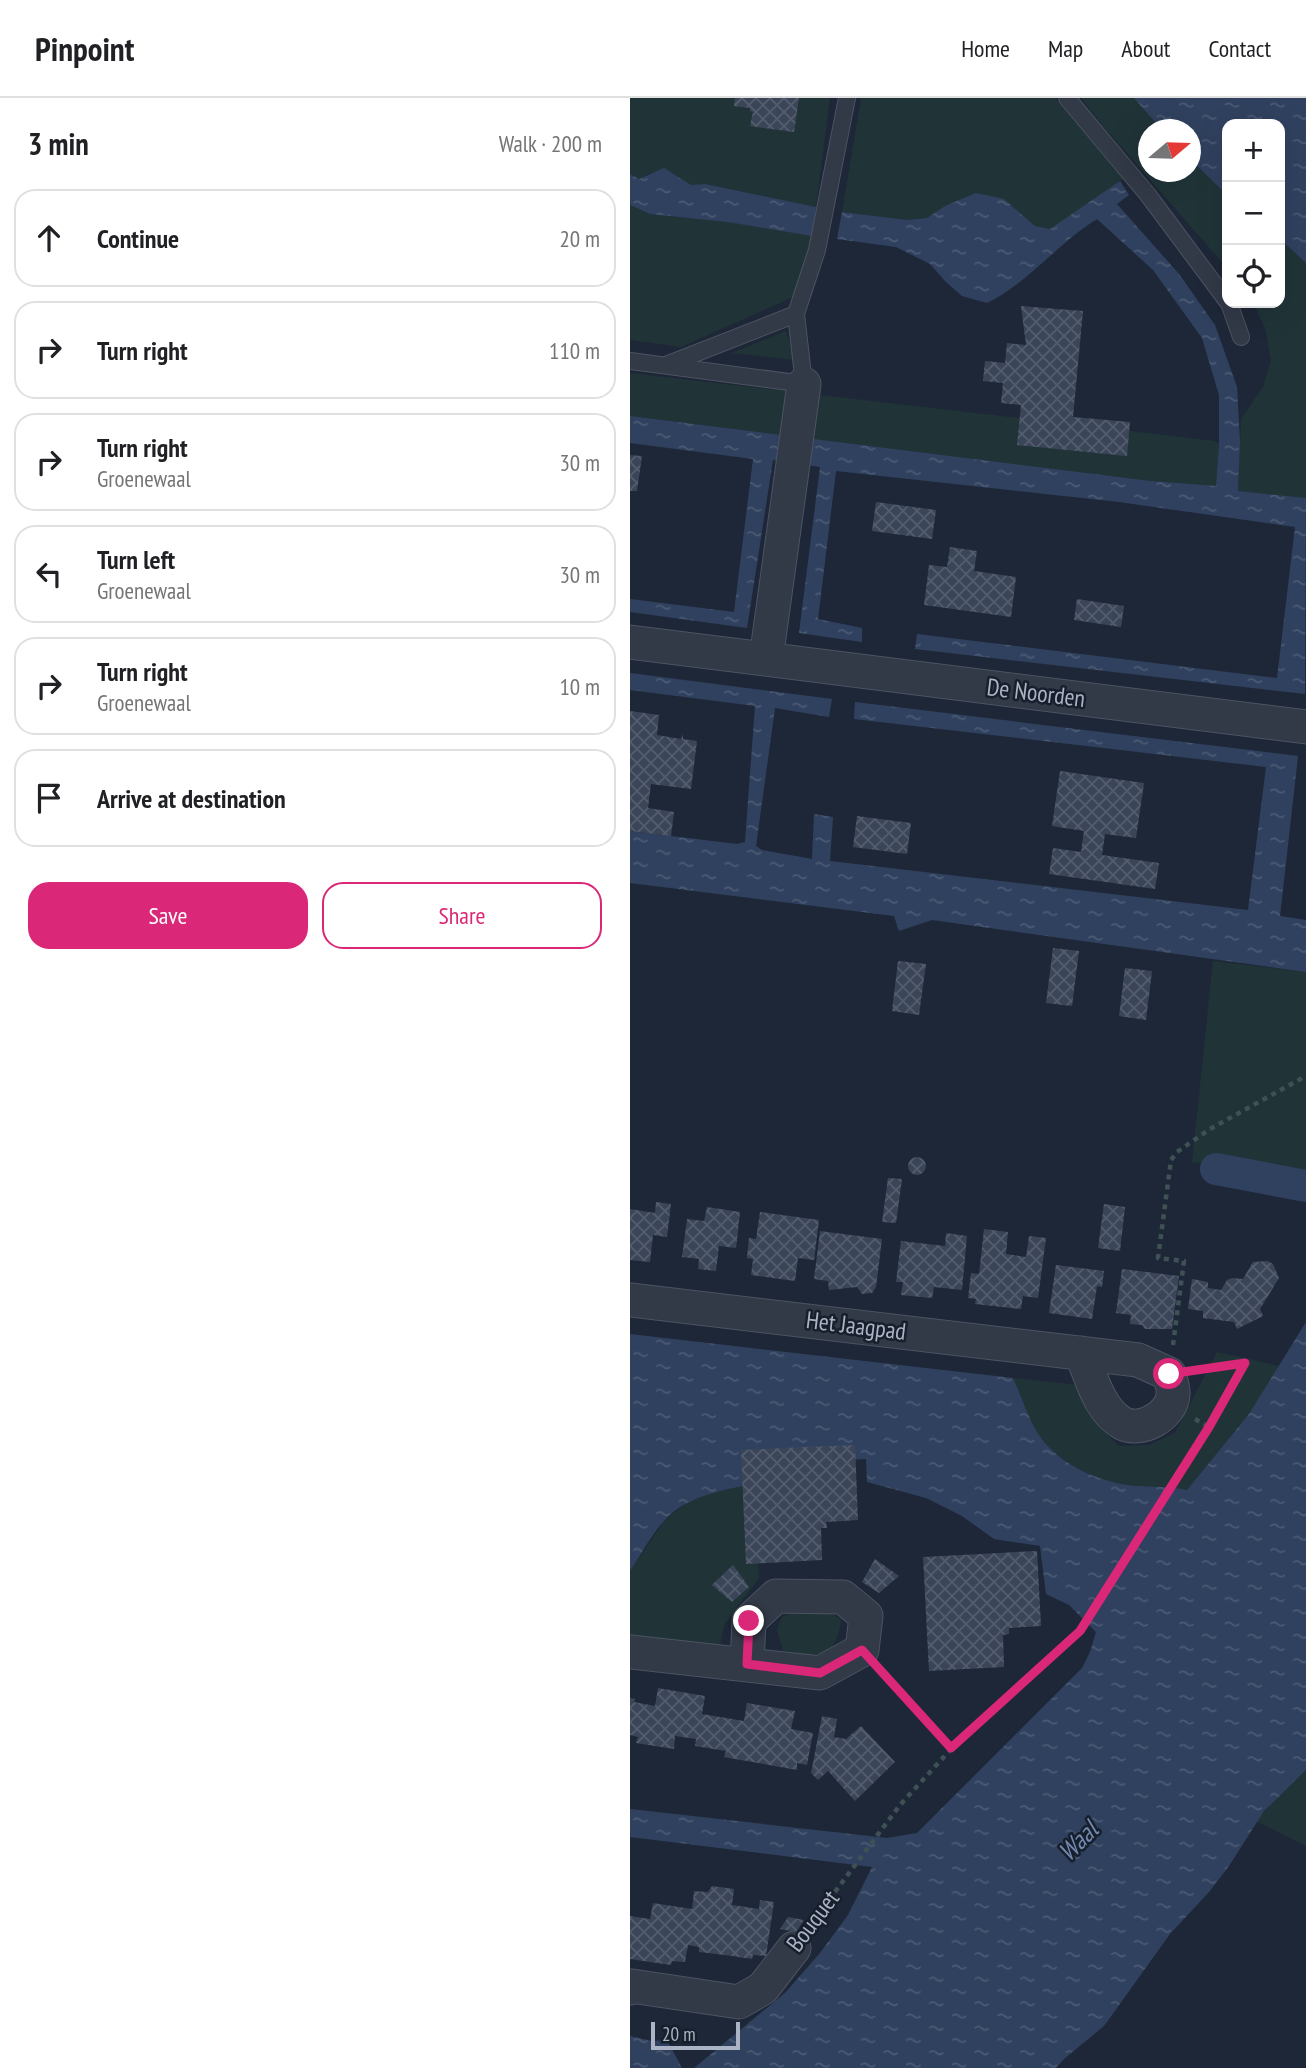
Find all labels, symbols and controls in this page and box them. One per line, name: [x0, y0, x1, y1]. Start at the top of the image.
text: Pinpoint: [35, 27, 134, 70]
text: Home: [961, 33, 1010, 64]
text: Map: [1048, 33, 1083, 64]
text: About: [1121, 33, 1170, 64]
text: Contact: [1208, 33, 1271, 64]
north arrow: [1138, 119, 1201, 182]
map controls: [1222, 119, 1285, 308]
button: +: [1222, 119, 1285, 182]
text: 3 min: [28, 124, 89, 163]
text: Walk · 200 m: [499, 129, 602, 158]
button: −: [1222, 182, 1285, 245]
icon: ahead: [30, 219, 68, 257]
text: Continue: [97, 222, 179, 255]
text: 20 m: [559, 224, 600, 253]
button: locate: [1222, 245, 1285, 308]
icon: right: [30, 331, 68, 369]
text: Turn right: [97, 334, 188, 367]
text: 110 m: [549, 336, 600, 365]
text: Turn right: [97, 431, 188, 464]
icon: right: [30, 443, 68, 481]
text: 30 m: [559, 448, 600, 477]
text: Groenewaal: [97, 464, 191, 493]
text: Turn left: [97, 543, 175, 576]
icon: left: [30, 555, 68, 593]
text: 30 m: [559, 560, 600, 589]
text: Groenewaal: [97, 576, 191, 605]
text: Turn right: [97, 655, 188, 688]
icon: right: [30, 667, 68, 705]
street label: De Noorden: [985, 671, 1087, 714]
text: 10 m: [559, 672, 600, 701]
text: Groenewaal: [97, 688, 191, 717]
icon: arrive: [30, 779, 68, 817]
text: Arrive at destination: [97, 782, 286, 815]
button: Save: [28, 882, 308, 949]
button: Share: [322, 882, 602, 949]
street label: Het Jaagpad: [804, 1304, 908, 1347]
route start: [1153, 1358, 1184, 1389]
route end: [733, 1605, 764, 1636]
water label: Waal: [1051, 1812, 1107, 1868]
street label: Bouquet: [779, 1883, 846, 1958]
scale bar: [651, 2019, 740, 2051]
text: 20 m: [662, 2022, 696, 2046]

